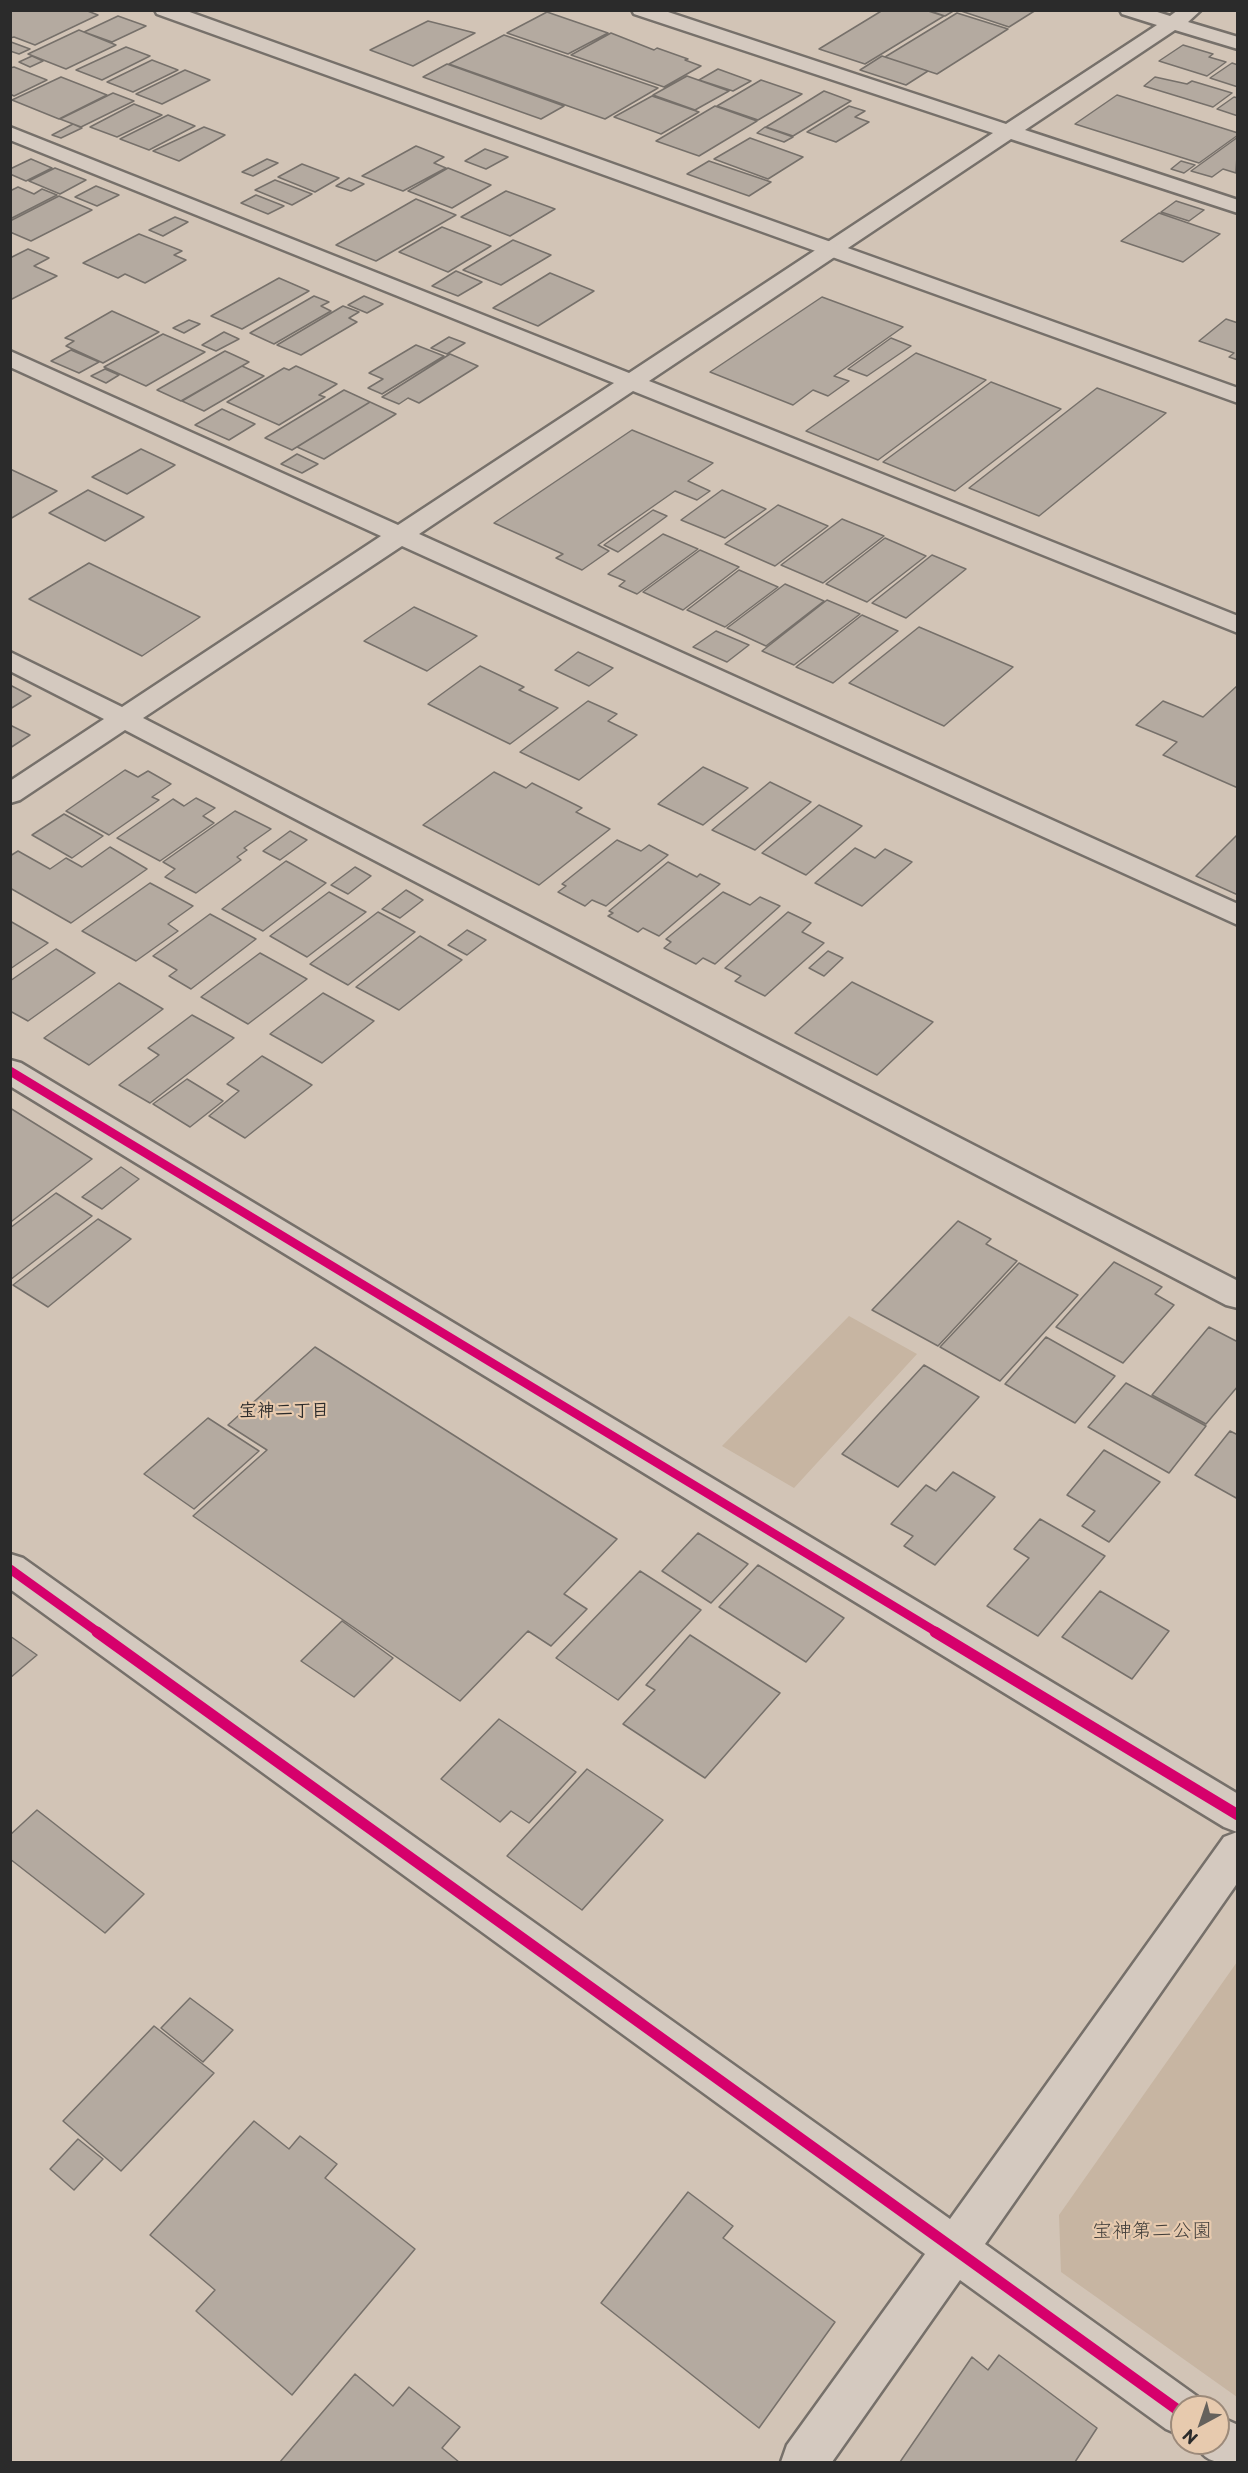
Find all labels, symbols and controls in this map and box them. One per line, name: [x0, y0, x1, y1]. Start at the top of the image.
district label: 宝神二丁目: [239, 1400, 329, 1422]
park label: 宝神第二公園: [1092, 2219, 1212, 2243]
north arrow: [1170, 2395, 1230, 2455]
text: N: [1177, 2424, 1202, 2451]

